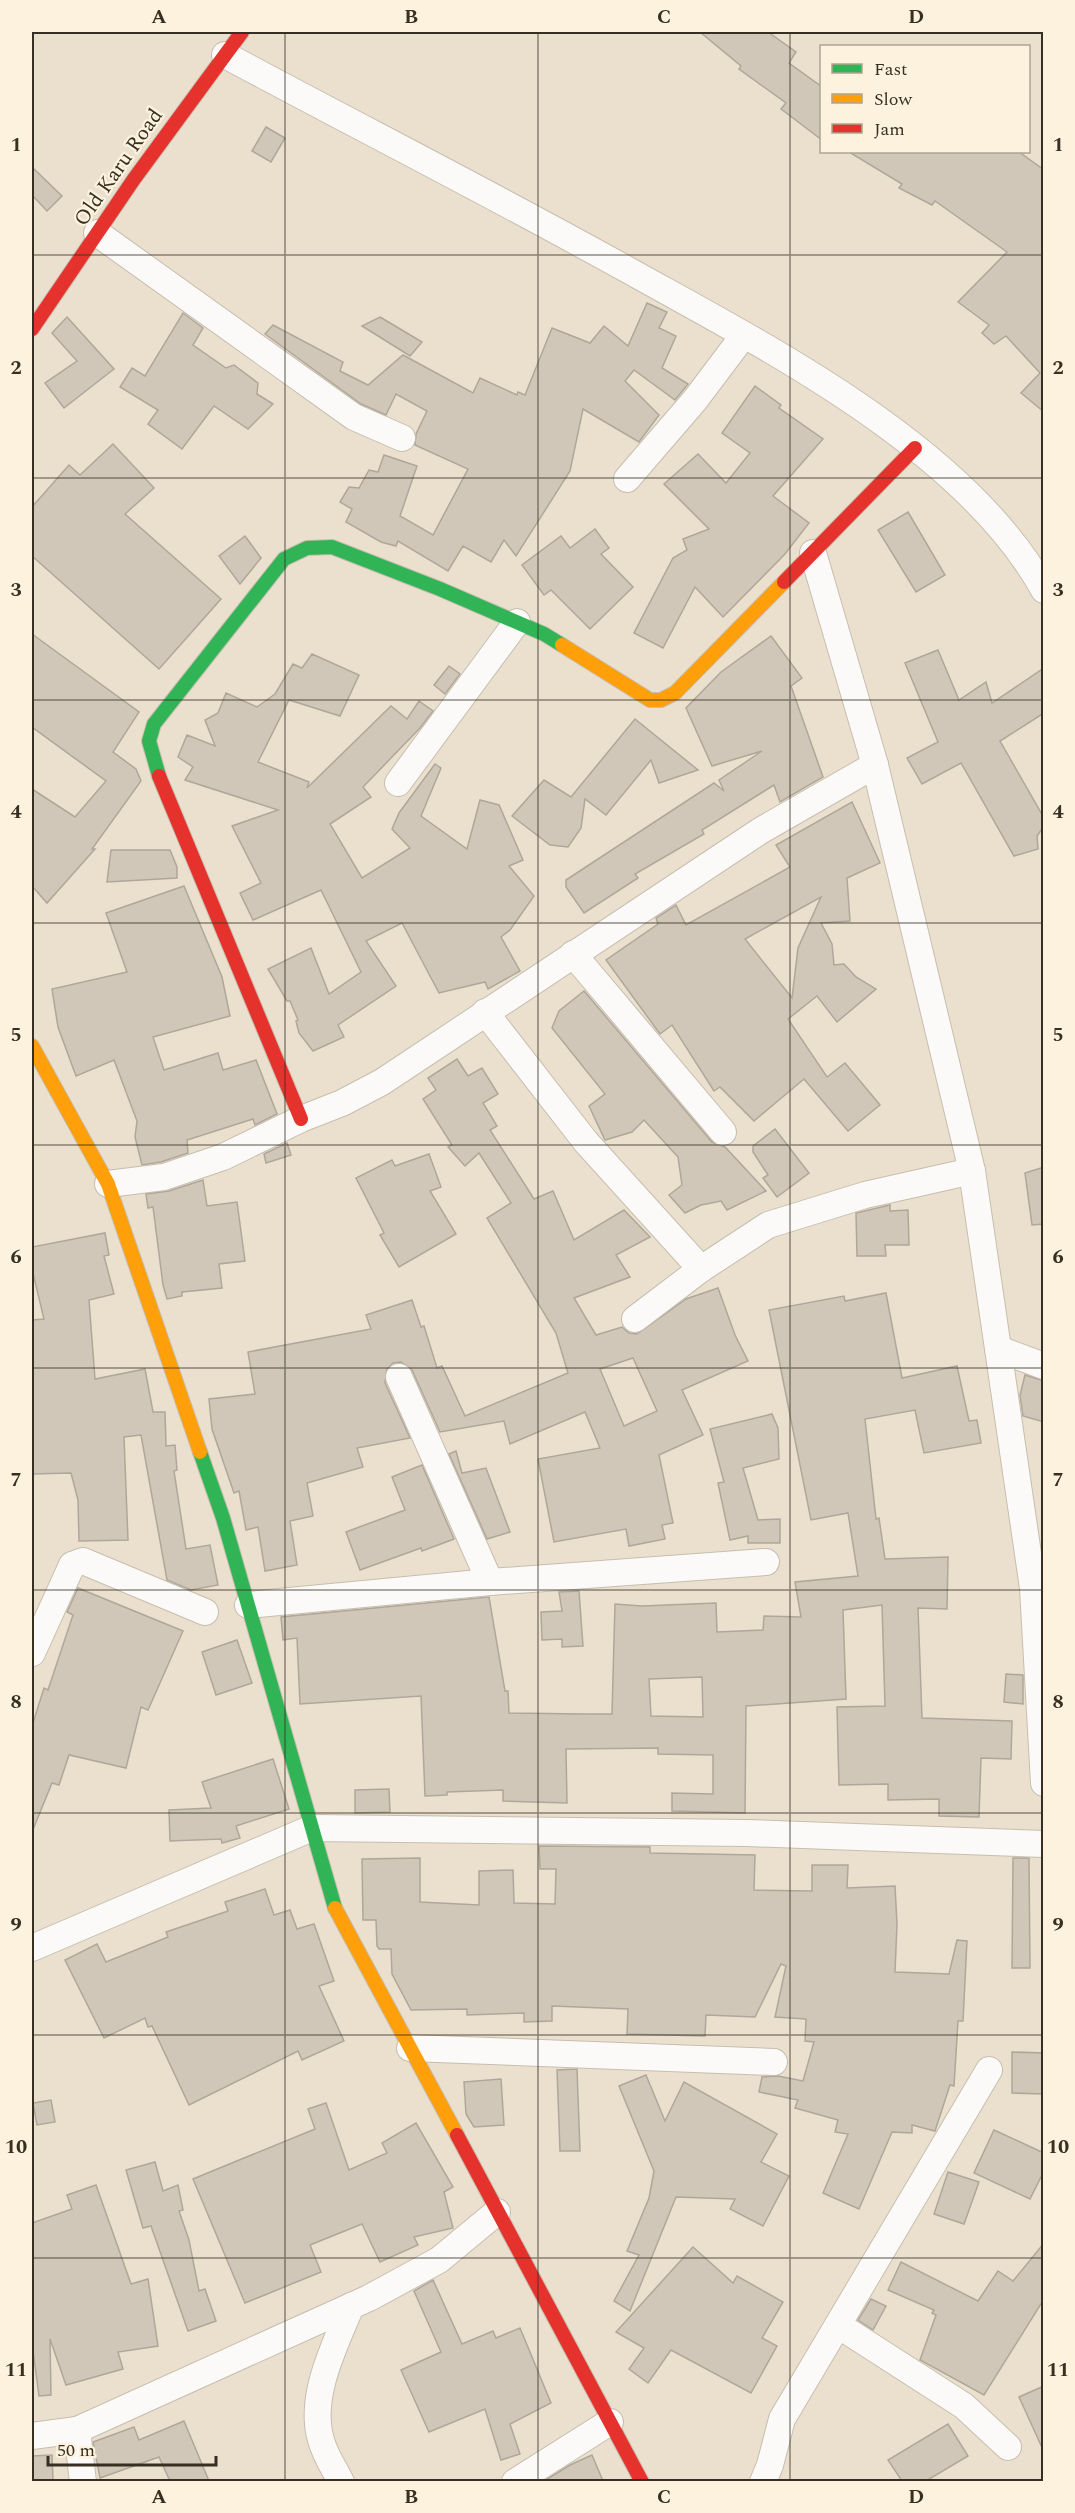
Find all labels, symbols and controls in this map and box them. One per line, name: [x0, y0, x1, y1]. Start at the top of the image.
text: A: [151, 2, 167, 32]
text: B: [404, 2, 418, 32]
text: C: [657, 2, 671, 32]
text: D: [908, 2, 924, 32]
legend: [820, 45, 1030, 153]
text: Fast: [874, 56, 907, 83]
text: Slow: [874, 86, 913, 113]
street label: Old Karu Road: [66, 102, 171, 233]
text: Jam: [874, 116, 905, 143]
text: 1: [10, 130, 22, 160]
text: 1: [1052, 130, 1064, 160]
text: 2: [10, 353, 22, 383]
text: 2: [1052, 353, 1064, 383]
text: 3: [10, 575, 22, 605]
text: 3: [1052, 575, 1064, 605]
text: 4: [10, 797, 22, 827]
text: 4: [1052, 797, 1064, 827]
text: 5: [10, 1020, 22, 1050]
text: 5: [1052, 1020, 1064, 1050]
text: 6: [10, 1242, 22, 1272]
text: 6: [1052, 1242, 1064, 1272]
text: 7: [10, 1465, 22, 1495]
text: 7: [1052, 1465, 1064, 1495]
text: 8: [10, 1687, 22, 1717]
text: 8: [1052, 1687, 1064, 1717]
text: 9: [10, 1910, 22, 1940]
text: 9: [1052, 1910, 1064, 1940]
text: 10: [5, 2132, 27, 2162]
text: 10: [1047, 2132, 1069, 2162]
text: 11: [5, 2355, 27, 2385]
text: 11: [1047, 2355, 1069, 2385]
scale bar: [48, 2429, 216, 2467]
text: 50 m: [57, 2437, 95, 2464]
text: A: [151, 2482, 167, 2512]
text: B: [404, 2482, 418, 2512]
text: C: [657, 2482, 671, 2512]
text: D: [908, 2482, 924, 2512]

